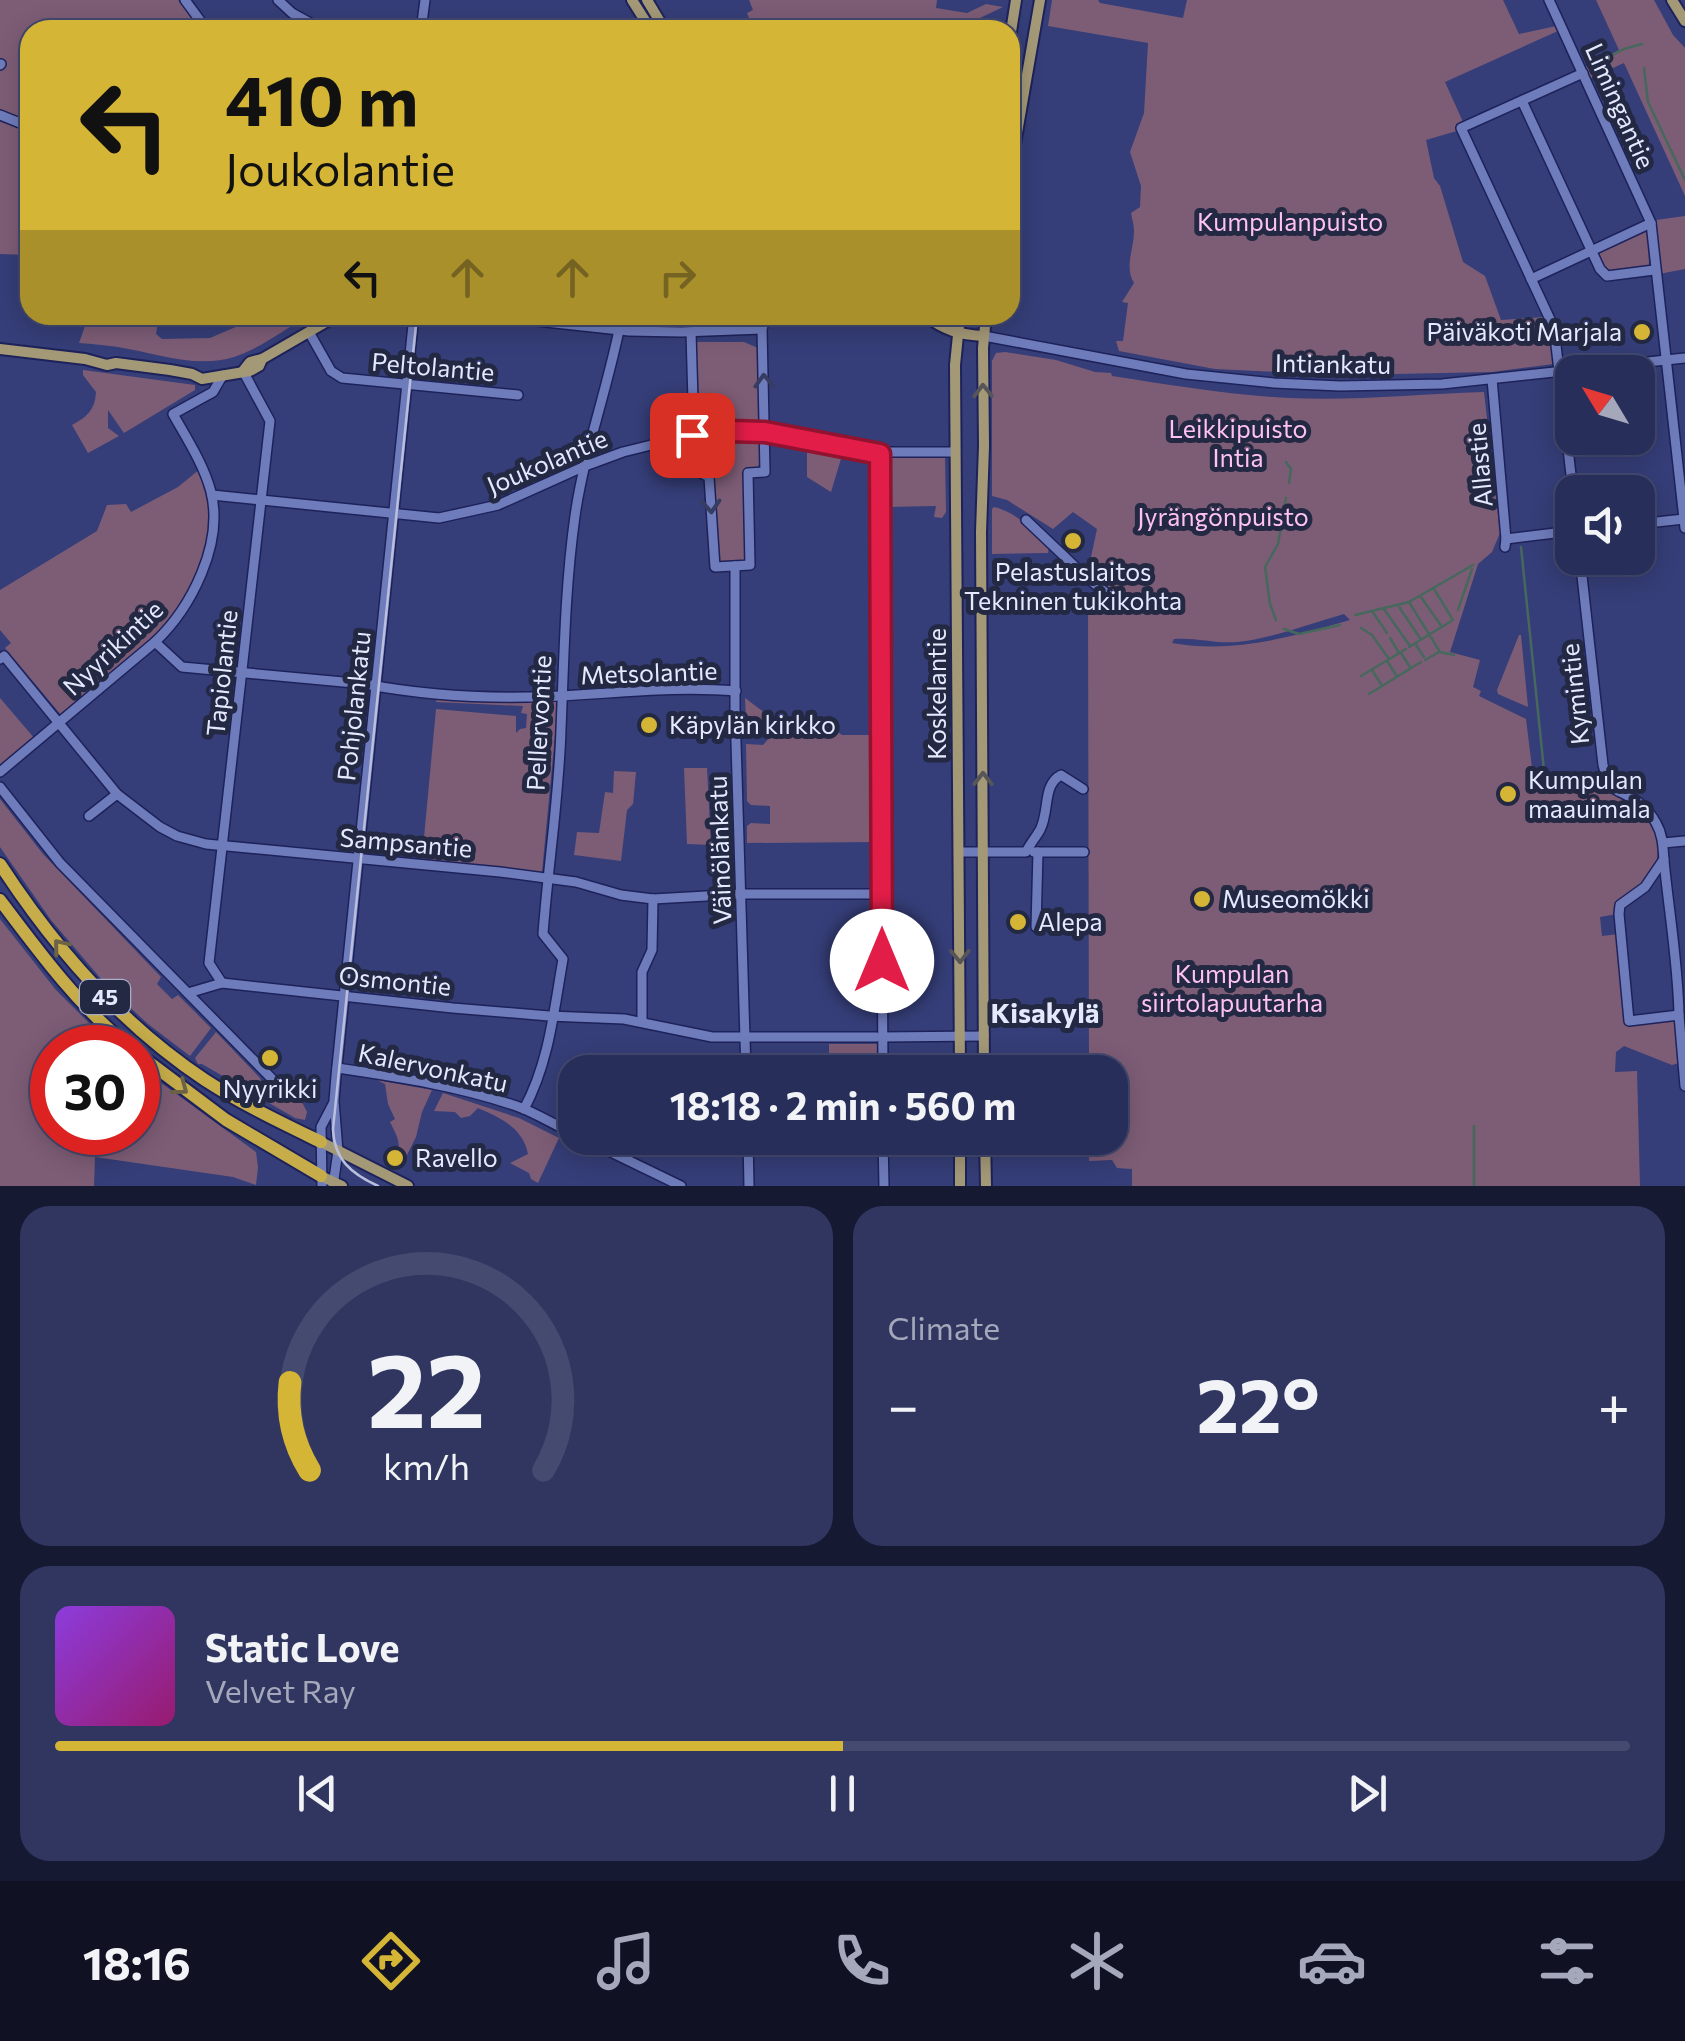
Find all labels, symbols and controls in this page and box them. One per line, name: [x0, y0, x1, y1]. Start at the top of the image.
street label: Limingantie: [1580, 38, 1662, 173]
text: 410 m: [225, 55, 418, 140]
icon: left: [60, 60, 190, 190]
text: Joukolantie: [225, 140, 455, 195]
park label: Kumpulanpuisto: [1197, 206, 1383, 236]
icon: left: [335, 250, 390, 305]
icon: ahead: [440, 250, 495, 305]
icon: ahead: [545, 250, 600, 305]
icon: right: [650, 250, 705, 305]
place label: Päiväkoti Marjala: [1427, 316, 1622, 346]
marker: Päiväkoti Marjala: [1631, 321, 1653, 343]
street label: Peltolantie: [370, 346, 496, 386]
street label: Intiankatu: [1275, 347, 1391, 379]
north arrow: [1555, 355, 1655, 455]
map controls: [1555, 355, 1655, 575]
one-way arrow: [753, 372, 774, 388]
one-way arrow: [972, 383, 994, 398]
pin: [650, 393, 735, 478]
icon: arrive: [665, 408, 720, 463]
park label: Leikkipuisto Intia: [1169, 413, 1307, 472]
street label: Joukolantie: [482, 422, 611, 500]
street label: Allastie: [1460, 422, 1498, 508]
button: sound: [1555, 475, 1655, 575]
one-way arrow: [700, 499, 721, 515]
park label: Jyrängönpuisto: [1137, 501, 1309, 531]
marker: Pelastuslaitos Tekninen tukikohta: [1062, 530, 1084, 552]
place label: Pelastuslaitos Tekninen tukikohta: [964, 556, 1182, 615]
street label: Nyyrikintie: [56, 594, 168, 701]
street label: Tapiolantie: [199, 608, 243, 737]
street label: Koskelantie: [921, 628, 951, 760]
street label: Pohjolankatu: [330, 630, 376, 782]
street label: Kymintie: [1554, 642, 1594, 746]
street label: Pellervontie: [519, 654, 557, 792]
street label: Metsolantie: [580, 655, 718, 689]
place label: Käpylän kirkko: [669, 709, 836, 739]
marker: Käpylän kirkko: [638, 714, 660, 736]
place label: Kumpulan maauimala: [1528, 764, 1651, 823]
one-way arrow: [972, 771, 994, 786]
street label: Väinölänkatu: [701, 775, 737, 925]
marker: Kumpulan maauimala: [1497, 783, 1519, 805]
street label: Sampsantie: [339, 821, 474, 863]
place label: Museomökki: [1222, 883, 1370, 913]
marker: Museomökki: [1191, 888, 1213, 910]
place label: Alepa: [1038, 906, 1103, 936]
position arrow: [830, 909, 934, 1013]
marker: Alepa: [1007, 911, 1029, 933]
one-way arrow: [54, 939, 72, 957]
one-way arrow: [949, 949, 970, 965]
park label: Kumpulan siirtolapuutarha: [1141, 958, 1323, 1017]
street label: Osmontie: [337, 959, 453, 1001]
road number: 45: [80, 980, 130, 1014]
district label: Kisakylä: [991, 995, 1099, 1029]
speed limit sign: 30: [30, 1025, 160, 1155]
street label: Kalervonkatu: [356, 1037, 511, 1097]
marker: Nyyrikki: [259, 1047, 281, 1069]
place label: Nyyrikki: [223, 1073, 317, 1103]
one-way arrow: [170, 1076, 188, 1093]
text: 18:18 · 2 min · 560 m: [670, 1081, 1016, 1128]
place label: Ravello: [415, 1142, 498, 1172]
marker: Ravello: [384, 1147, 406, 1169]
text: Climate: [888, 1307, 1000, 1347]
text: 22: [367, 1322, 485, 1449]
text: 22°: [1196, 1357, 1320, 1448]
text: −: [888, 1370, 919, 1437]
text: +: [1598, 1370, 1630, 1437]
text: km/h: [383, 1444, 470, 1487]
text: Static Love: [205, 1623, 400, 1670]
text: Velvet Ray: [205, 1670, 356, 1710]
icon: previous: [290, 1766, 345, 1821]
icon: pause: [815, 1766, 870, 1821]
icon: next: [1340, 1766, 1395, 1821]
icon: directions: [356, 1926, 426, 1996]
icon: music: [591, 1926, 661, 1996]
icon: phone: [827, 1926, 897, 1996]
icon: climate: [1062, 1926, 1132, 1996]
icon: car: [1297, 1926, 1367, 1996]
icon: filters: [1532, 1926, 1602, 1996]
text: 18:16: [83, 1934, 191, 1989]

